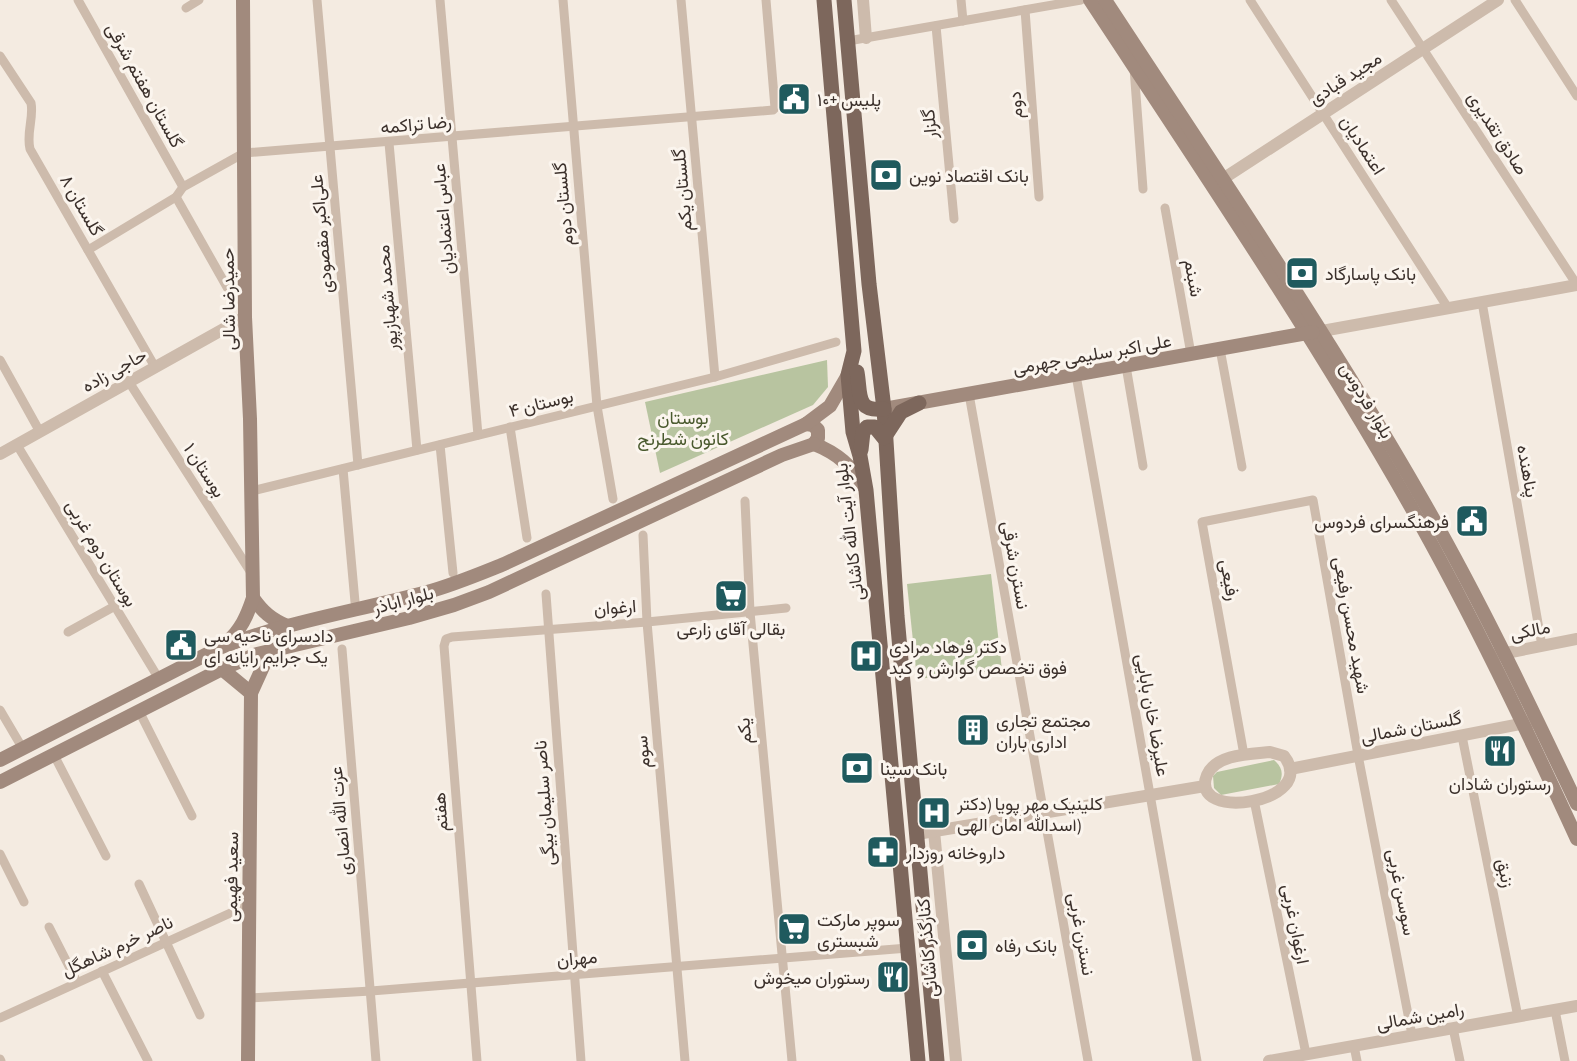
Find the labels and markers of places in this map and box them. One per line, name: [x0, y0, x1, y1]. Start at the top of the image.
public building icon: پلیس +۱۰: [776, 81, 812, 117]
place label: پلیس +۱۰: [817, 88, 881, 112]
bank icon: بانک اقتصاد نوین: [868, 157, 904, 193]
place label: بانک اقتصاد نوین: [909, 164, 1029, 187]
bank icon: بانک پاسارگاد: [1284, 255, 1320, 291]
place label: بانک پاسارگاد: [1325, 262, 1416, 286]
public building icon: فرهنگسرای فردوس: [1454, 503, 1490, 539]
place label: فرهنگسرای فردوس: [1314, 510, 1449, 533]
supermarket icon: بقالی آقای زارعی: [713, 578, 749, 614]
place label: بقالی آقای زارعی: [677, 617, 785, 640]
place label: دادسرای ناحیه سی یک جرایم رایانه ای: [204, 624, 333, 669]
public building icon: دادسرای ناحیه سی یک جرایم رایانه ای: [163, 627, 199, 663]
place label: دکتر فرهاد مرادی فوق تخصص گوارش و کبد: [889, 635, 1067, 679]
hospital icon: دکتر فرهاد مرادی فوق تخصص گوارش و کبد: [848, 638, 884, 674]
place label: مجتمع تجاری اداری باران: [996, 709, 1091, 753]
building icon: مجتمع تجاری اداری باران: [955, 712, 991, 748]
restaurant icon: رستوران شادان: [1482, 733, 1518, 769]
bank icon: بانک سینا: [839, 750, 875, 786]
place label: بانک سینا: [880, 757, 947, 780]
place label: رستوران شادان: [1449, 772, 1551, 795]
place label: کلینیک مهر پویا (دکتر اسدالله امان الهی): [956, 792, 1103, 836]
hospital icon: کلینیک مهر پویا (دکتر اسدالله امان الهی): [916, 795, 952, 831]
pharmacy icon: داروخانه روزدار: [865, 834, 901, 870]
place label: داروخانه روزدار: [905, 841, 1005, 864]
place label: سوپر مارکت شبستری: [817, 908, 900, 952]
supermarket icon: سوپر مارکت شبستری: [776, 911, 812, 947]
bank icon: بانک رفاه: [954, 927, 990, 963]
place label: بانک رفاه: [995, 934, 1057, 957]
restaurant icon: رستوران میخوش: [875, 959, 911, 995]
place label: رستوران میخوش: [754, 966, 870, 989]

